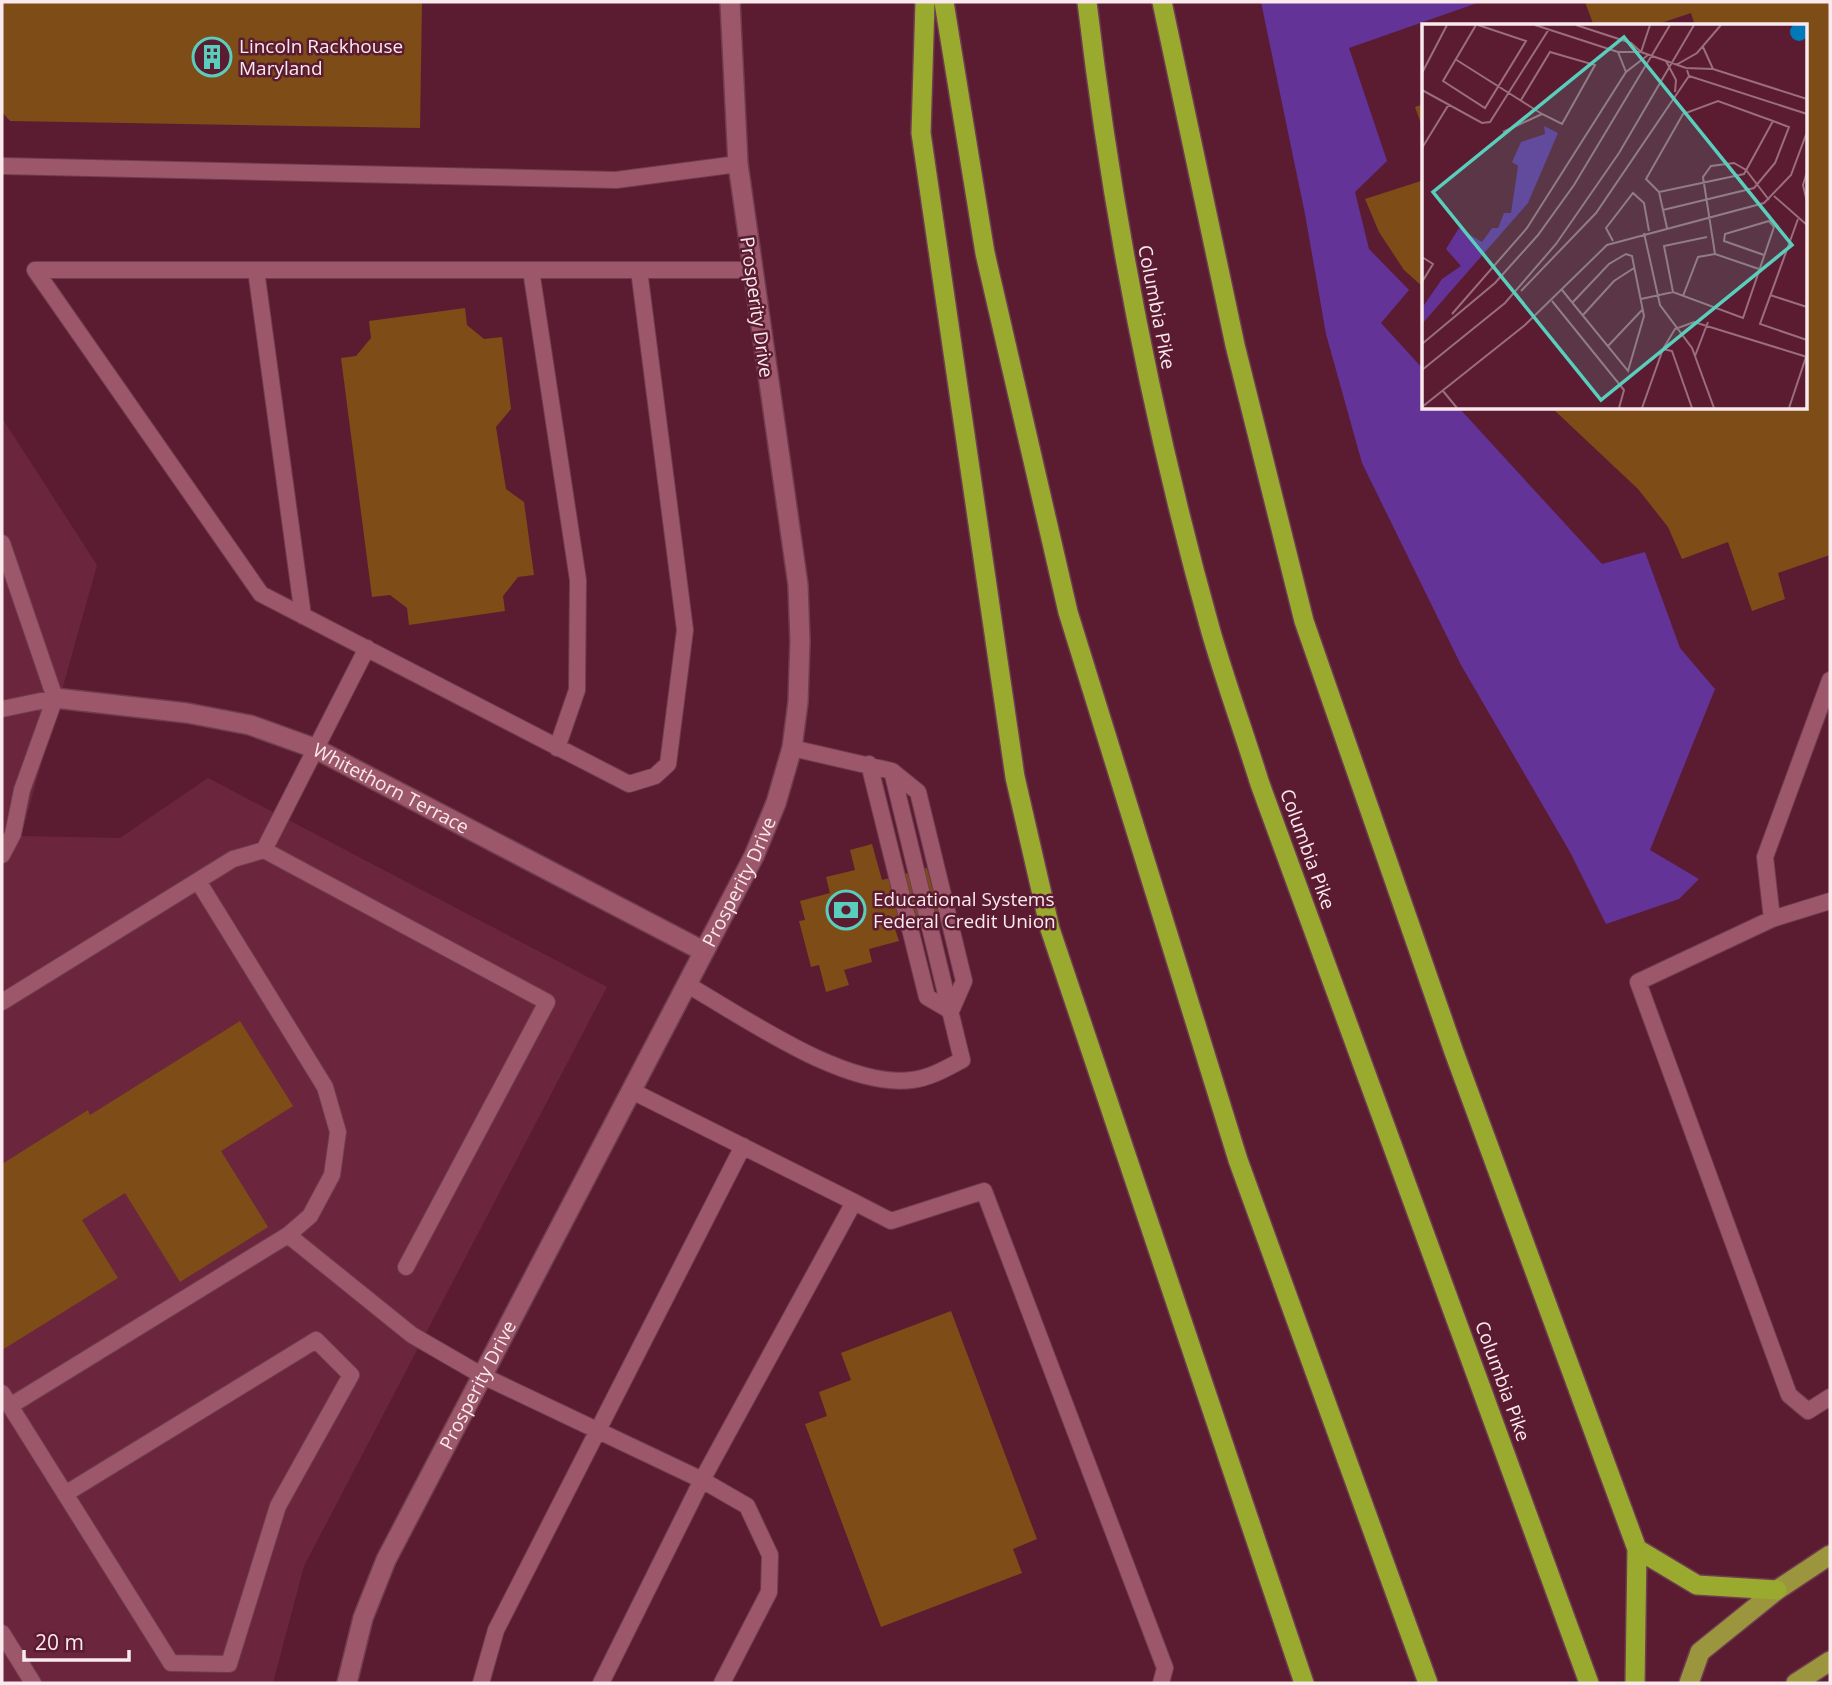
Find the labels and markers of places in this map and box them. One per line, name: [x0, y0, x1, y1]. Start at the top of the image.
place label: Lincoln Rackhouse Maryland: [239, 33, 403, 81]
building icon: Lincoln Rackhouse Maryland: [191, 36, 233, 78]
place label: Educational Systems Federal Credit Union: [873, 886, 1056, 934]
bank icon: Educational Systems Federal Credit Union: [825, 889, 867, 931]

